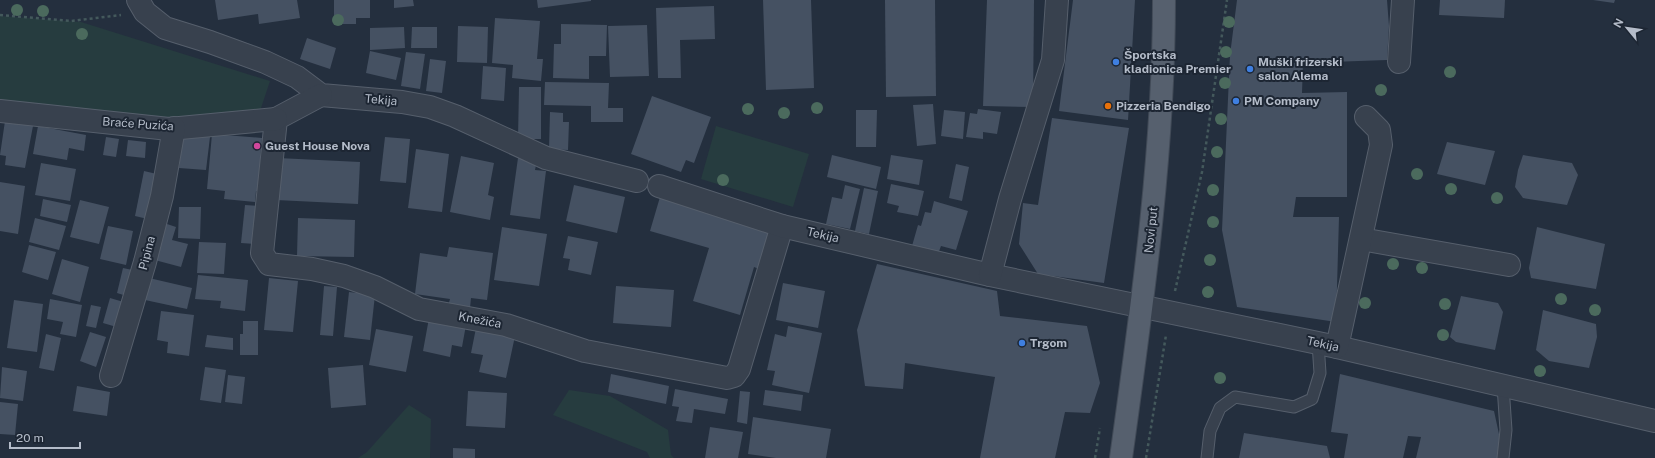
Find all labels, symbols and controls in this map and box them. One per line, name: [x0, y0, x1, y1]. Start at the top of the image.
north arrow: [1607, 8, 1647, 48]
text: N: [1611, 16, 1626, 30]
place label: Športska kladionica Premier: [1124, 48, 1231, 76]
place label: Muški frizerski salon Alema: [1258, 55, 1342, 83]
marker: Športska kladionica Premier: [1111, 57, 1121, 67]
marker: Muški frizerski salon Alema: [1245, 64, 1255, 74]
street label: Tekija: [364, 92, 398, 108]
place label: PM Company: [1244, 94, 1320, 108]
marker: PM Company: [1231, 96, 1241, 106]
place label: Pizzeria Bendigo: [1116, 99, 1211, 113]
marker: Pizzeria Bendigo: [1103, 101, 1113, 111]
street label: Braće Puzića: [102, 115, 174, 133]
place label: Guest House Nova: [265, 139, 370, 153]
marker: Guest House Nova: [252, 141, 262, 151]
street label: Novi put: [1142, 206, 1160, 254]
street label: Tekija: [806, 225, 840, 245]
street label: Pipina: [136, 235, 158, 271]
street label: Knežića: [457, 309, 503, 331]
street label: Tekija: [1306, 334, 1340, 354]
place label: Trgom: [1030, 336, 1067, 350]
marker: Trgom: [1017, 338, 1027, 348]
scale bar: [10, 424, 80, 450]
text: 20 m: [16, 431, 44, 445]

